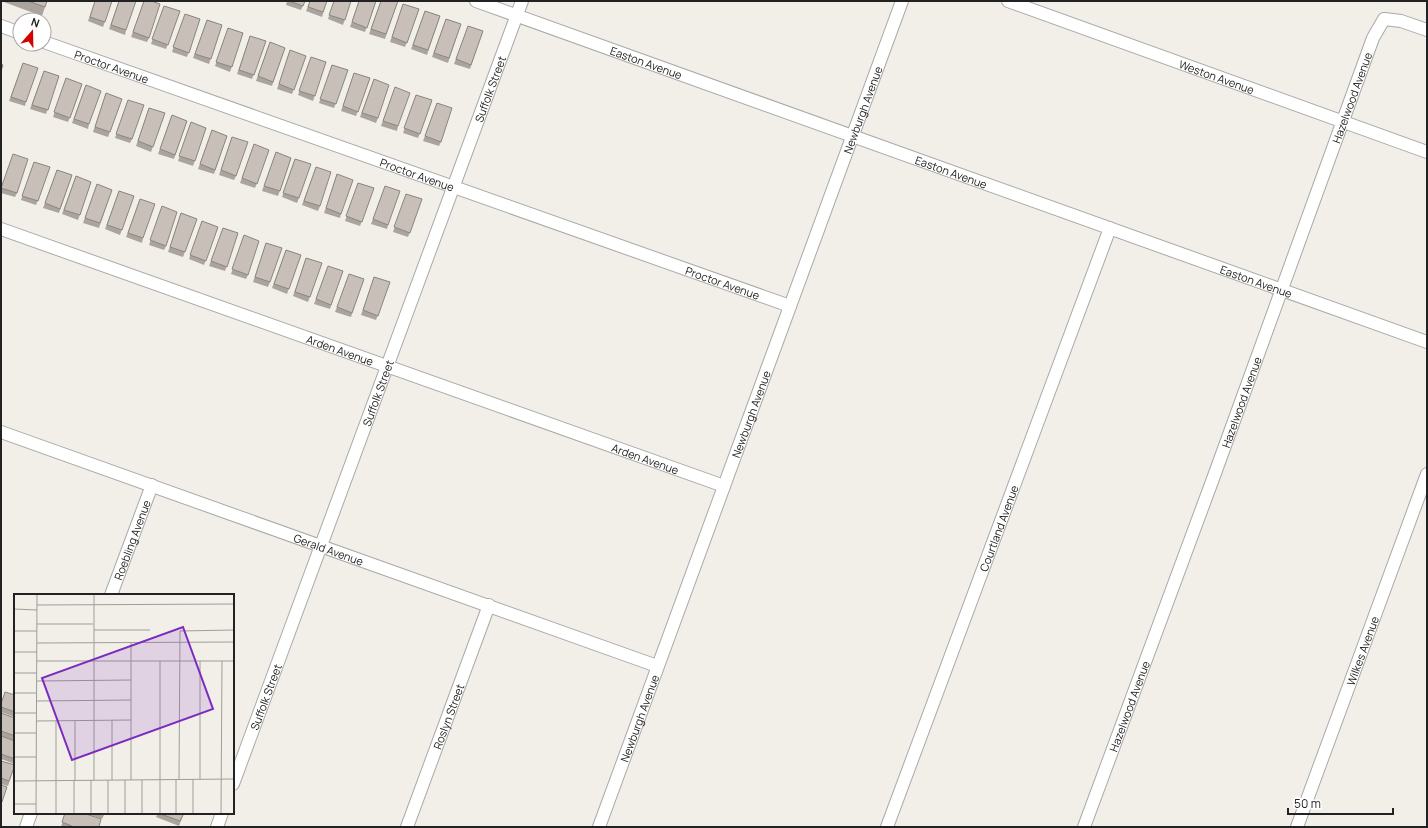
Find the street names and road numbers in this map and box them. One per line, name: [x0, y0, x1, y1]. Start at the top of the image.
street label: Easton Avenue: [608, 42, 685, 82]
street label: Proctor Avenue: [73, 46, 152, 86]
street label: Hazelwood Avenue: [1328, 49, 1375, 145]
street label: Suffolk Street: [471, 54, 509, 124]
street label: Weston Avenue: [1177, 56, 1257, 97]
street label: Newburgh Avenue: [839, 63, 885, 155]
street label: Easton Avenue: [913, 152, 990, 191]
street label: Proctor Avenue: [378, 154, 457, 194]
street label: Easton Avenue: [1218, 261, 1295, 301]
street label: Proctor Avenue: [684, 262, 762, 302]
street label: Arden Avenue: [305, 331, 376, 369]
street label: Hazelwood Avenue: [1217, 354, 1264, 450]
street label: Suffolk Street: [358, 358, 396, 428]
street label: Newburgh Avenue: [728, 368, 774, 460]
street label: Arden Avenue: [610, 439, 682, 477]
street label: Courtland Avenue: [975, 482, 1021, 573]
street label: Roebling Avenue: [110, 497, 154, 582]
street label: Gerald Avenue: [292, 530, 366, 568]
street label: Wilkes Avenue: [1342, 613, 1382, 687]
street label: Hazelwood Avenue: [1105, 658, 1153, 754]
street label: Suffolk Street: [246, 662, 284, 732]
street label: Newburgh Avenue: [616, 672, 662, 764]
street label: Roslyn Street: [429, 682, 467, 751]

